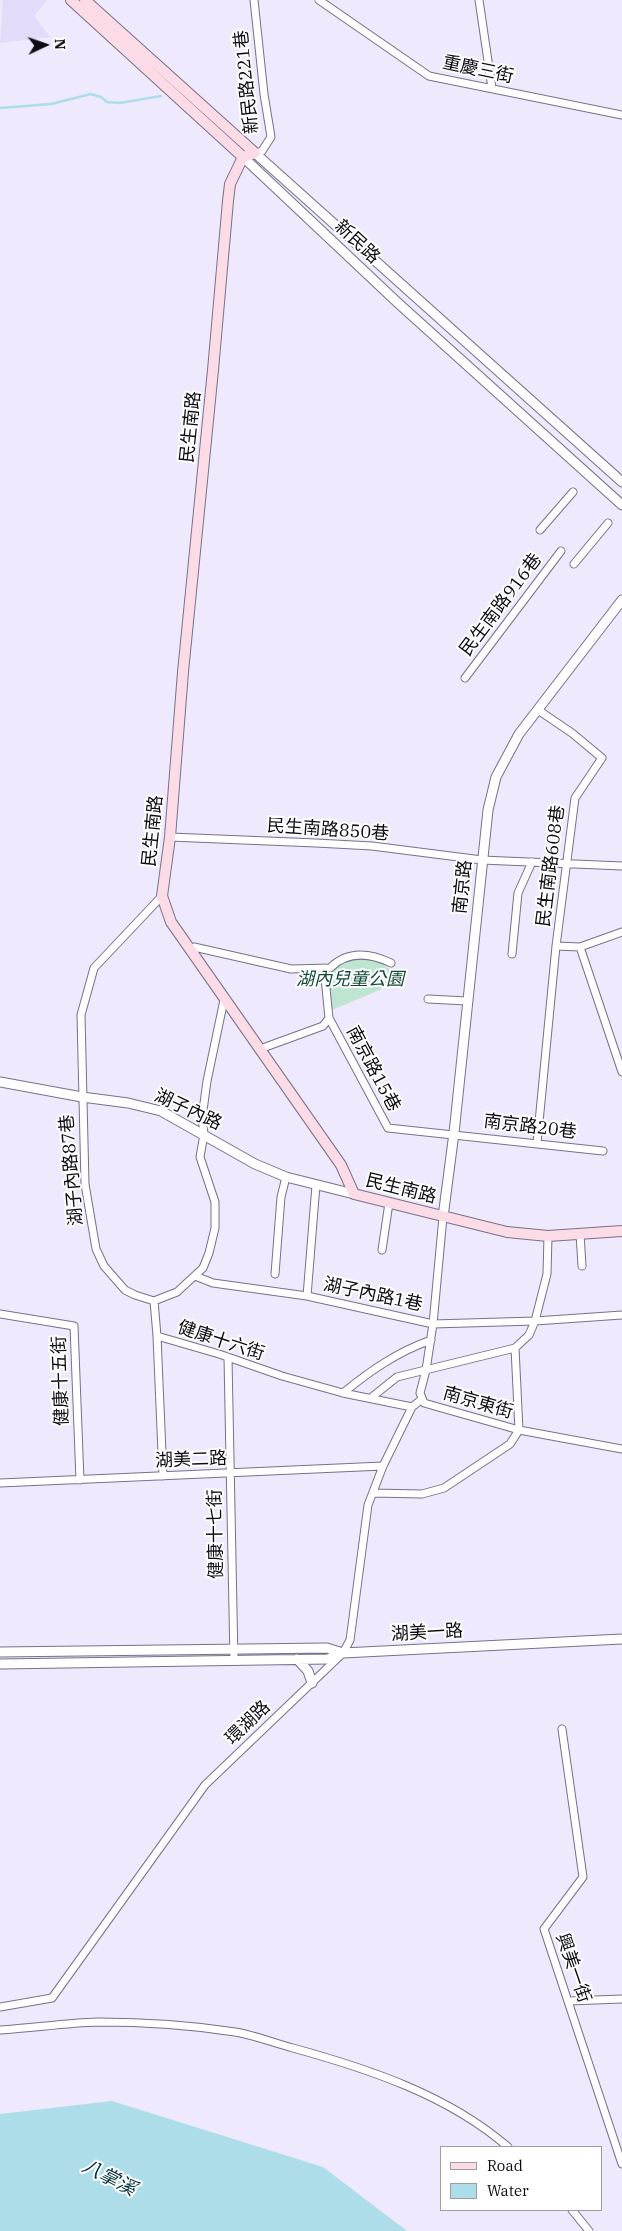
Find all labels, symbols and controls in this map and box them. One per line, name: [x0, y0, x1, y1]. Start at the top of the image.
north arrow: [20, 20, 70, 70]
street label: 新民路221巷: [231, 29, 263, 135]
text: N: [51, 38, 69, 50]
street label: 重慶三街: [441, 52, 515, 88]
street label: 新民路: [330, 216, 384, 268]
street label: 民生南路: [176, 390, 206, 464]
street label: 民生南路916巷: [456, 550, 546, 660]
street label: 民生南路: [138, 794, 168, 868]
street label: 民生南路608巷: [533, 804, 569, 928]
street label: 民生南路850巷: [266, 815, 390, 845]
street label: 南京路: [449, 859, 477, 915]
park label: 湖內兒童公園: [296, 969, 404, 991]
street label: 南京路15巷: [341, 1023, 405, 1115]
street label: 湖子內路: [151, 1085, 225, 1135]
street label: 南京路20巷: [482, 1111, 578, 1143]
street label: 湖子內路87巷: [56, 1113, 88, 1227]
street label: 民生南路: [363, 1170, 439, 1208]
street label: 湖子內路1巷: [321, 1274, 425, 1316]
street label: 健康十六街: [175, 1317, 267, 1365]
street label: 健康十五街: [49, 1336, 73, 1426]
street label: 南京東街: [440, 1383, 516, 1423]
street label: 湖美二路: [155, 1448, 227, 1472]
street label: 健康十七街: [204, 1489, 228, 1579]
street label: 湖美一路: [390, 1620, 464, 1646]
street label: 環湖路: [221, 1696, 275, 1750]
street label: 興美一街: [551, 1930, 595, 2006]
legend: [440, 2146, 602, 2211]
water label: 八掌溪: [78, 2155, 140, 2201]
text: Road: [487, 2156, 523, 2175]
text: Water: [487, 2181, 529, 2200]

